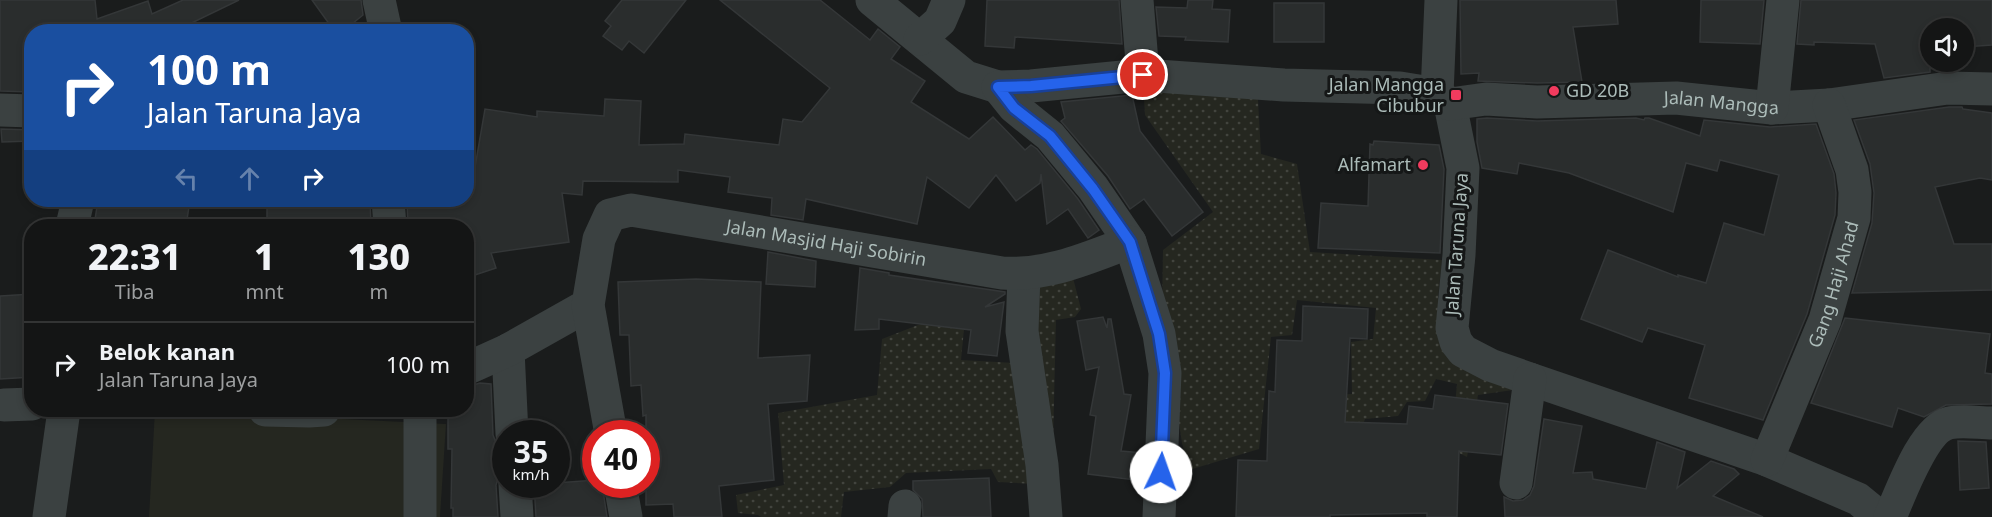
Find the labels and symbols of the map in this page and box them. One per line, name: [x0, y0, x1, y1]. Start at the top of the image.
pin: [1117, 49, 1168, 100]
place label: Jalan Mangga Cibubur: [1327, 72, 1445, 117]
place label: GD 20B: [1566, 78, 1629, 102]
marker: GD 20B: [1547, 84, 1561, 98]
street label: Jalan Mangga: [1661, 85, 1779, 119]
marker: Jalan Mangga Cibubur: [1449, 88, 1463, 102]
place label: Alfamart: [1338, 152, 1412, 176]
marker: Alfamart: [1416, 158, 1430, 172]
street label: Jalan Taruna Jaya: [1439, 172, 1473, 318]
street label: Jalan Masjid Haji Sobirin: [722, 213, 928, 271]
street label: Gang Haji Ahad: [1802, 218, 1864, 351]
speed limit sign: 40: [582, 420, 660, 498]
position arrow: [1129, 440, 1193, 504]

